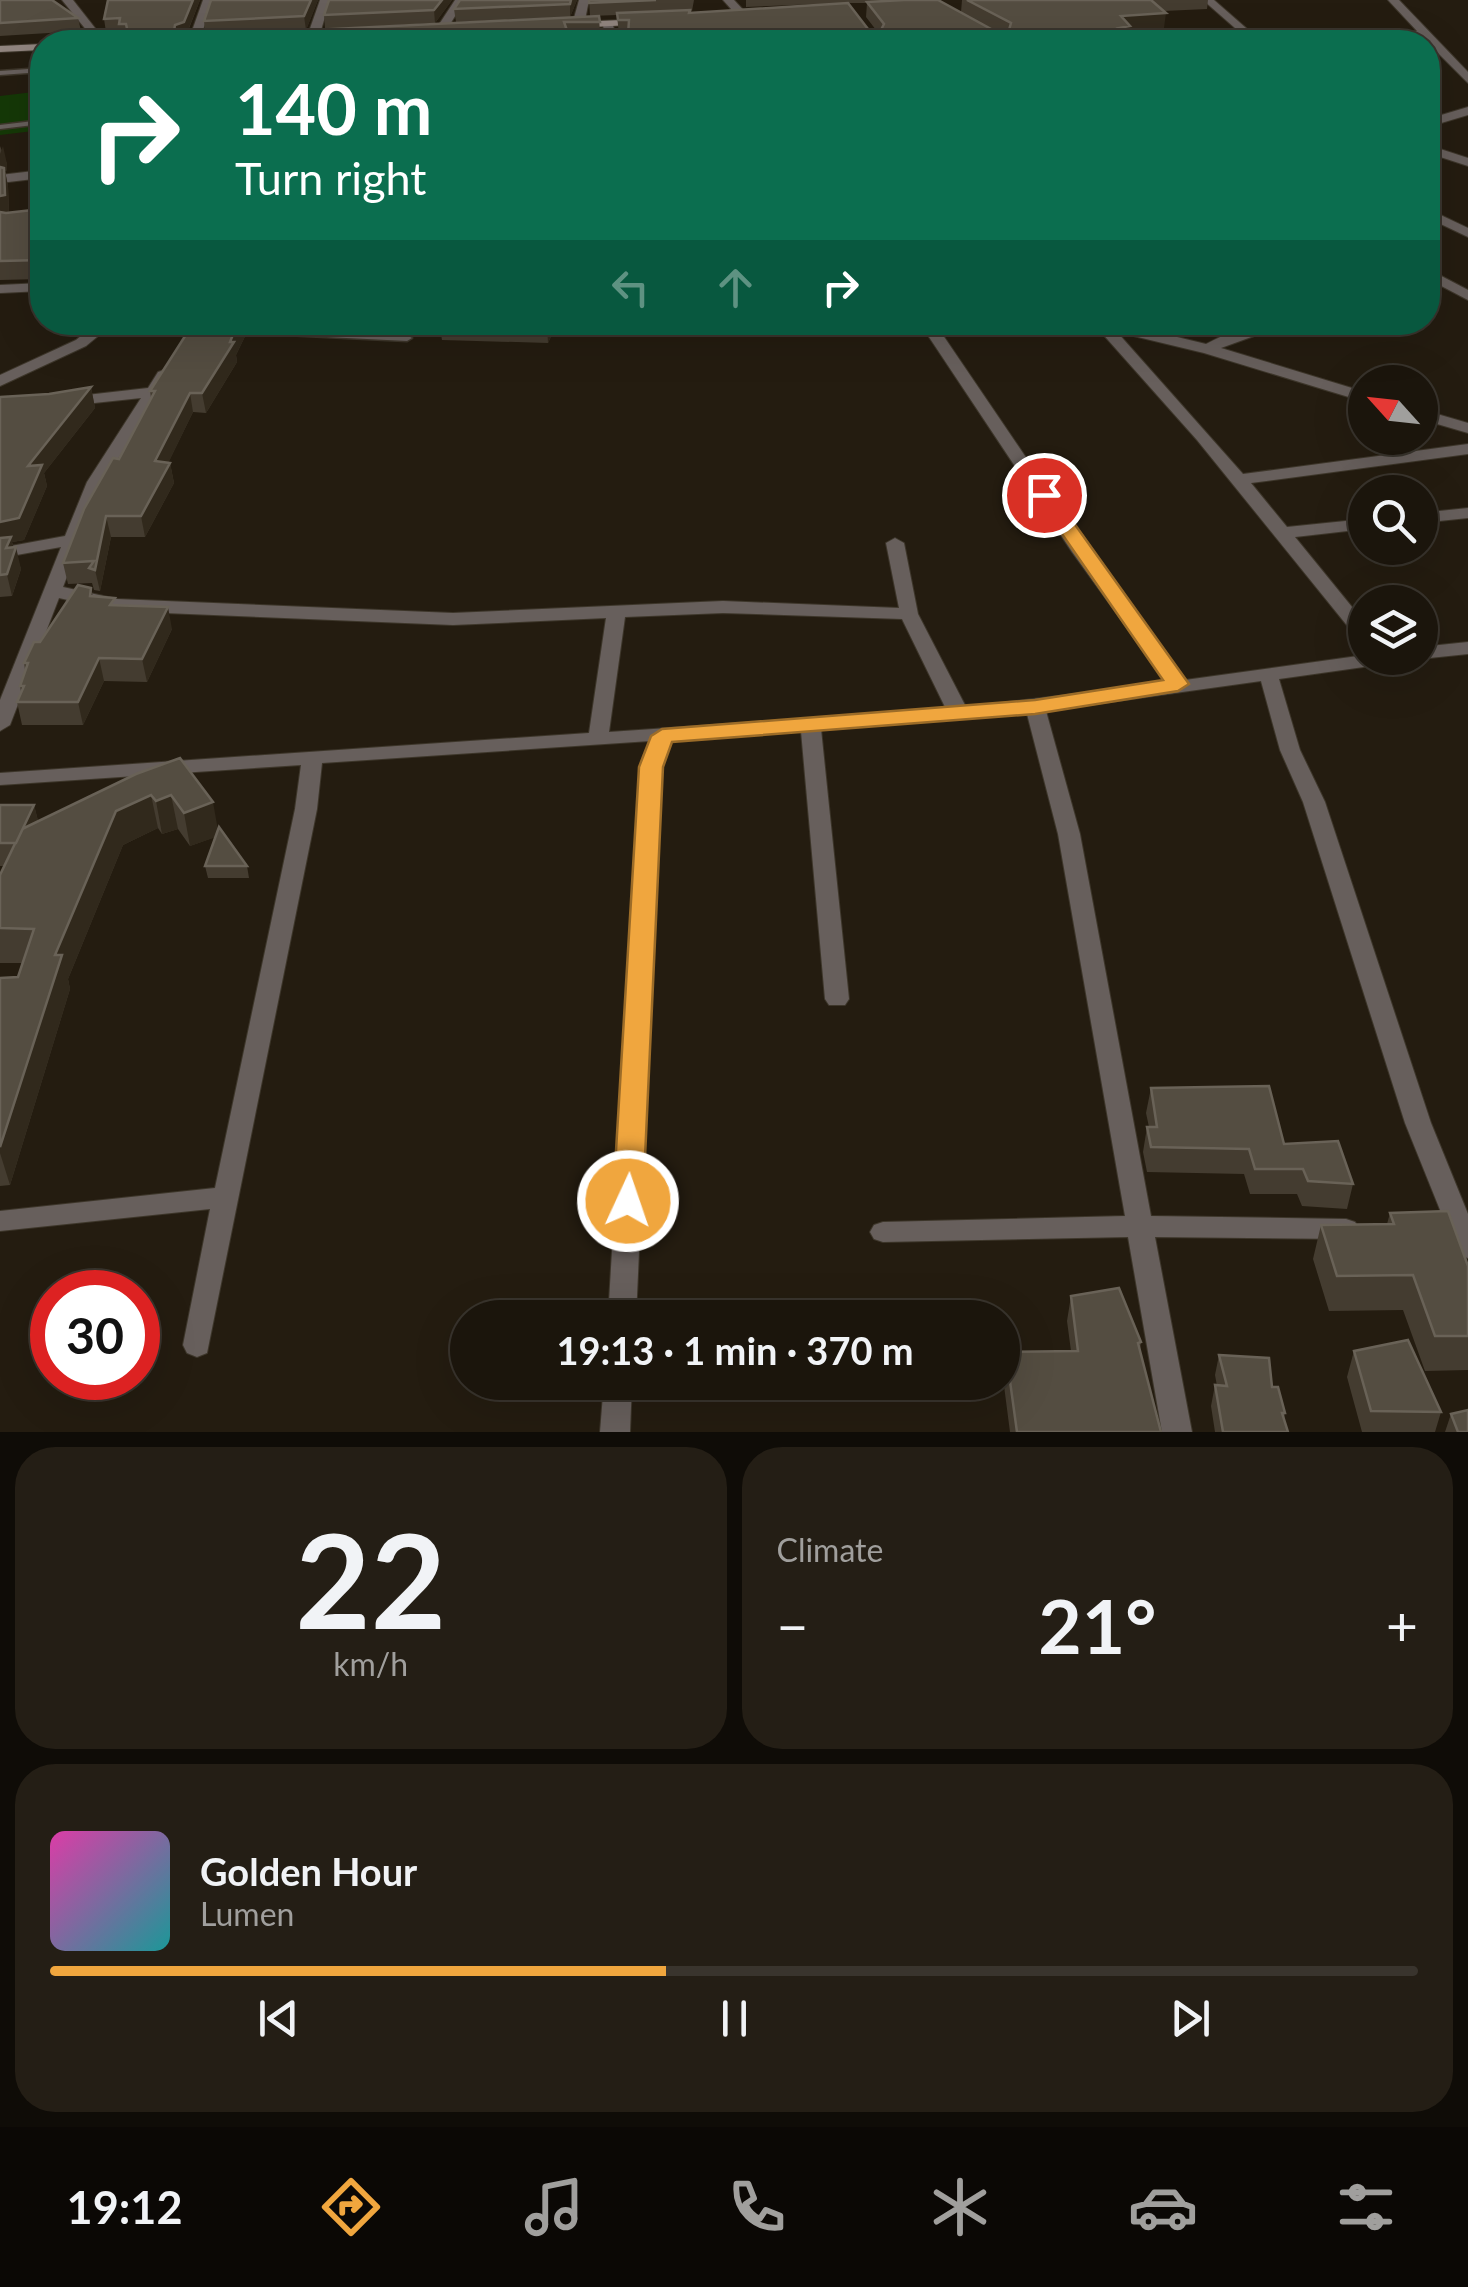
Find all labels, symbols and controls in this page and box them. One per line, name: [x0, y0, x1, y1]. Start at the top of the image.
text: 140 m: [235, 66, 432, 150]
icon: right: [70, 70, 200, 200]
text: Turn right: [235, 151, 426, 205]
icon: left: [603, 260, 658, 315]
icon: ahead: [708, 260, 763, 315]
icon: right: [813, 260, 868, 315]
north arrow: [1348, 365, 1438, 455]
map controls: [1348, 365, 1438, 675]
pin: [1002, 453, 1087, 538]
icon: arrive: [1017, 468, 1072, 523]
button: search: [1348, 475, 1438, 565]
button: layers: [1348, 585, 1438, 675]
position arrow: [576, 1149, 680, 1253]
speed limit sign: 30: [30, 1270, 160, 1400]
text: 19:13 · 1 min · 370 m: [556, 1327, 914, 1373]
text: 22: [295, 1501, 446, 1657]
text: Climate: [777, 1530, 883, 1569]
text: 21°: [1038, 1580, 1156, 1670]
text: −: [777, 1592, 808, 1658]
text: +: [1386, 1592, 1418, 1658]
text: km/h: [333, 1644, 408, 1683]
text: Golden Hour: [200, 1848, 417, 1894]
text: Lumen: [200, 1894, 294, 1933]
icon: previous: [251, 1991, 306, 2046]
icon: pause: [707, 1991, 762, 2046]
icon: next: [1163, 1991, 1218, 2046]
icon: directions: [316, 2172, 386, 2242]
icon: music: [519, 2172, 589, 2242]
icon: phone: [722, 2172, 792, 2242]
icon: climate: [925, 2172, 995, 2242]
icon: car: [1128, 2172, 1198, 2242]
icon: filters: [1331, 2172, 1401, 2242]
text: 19:12: [67, 2180, 183, 2234]

